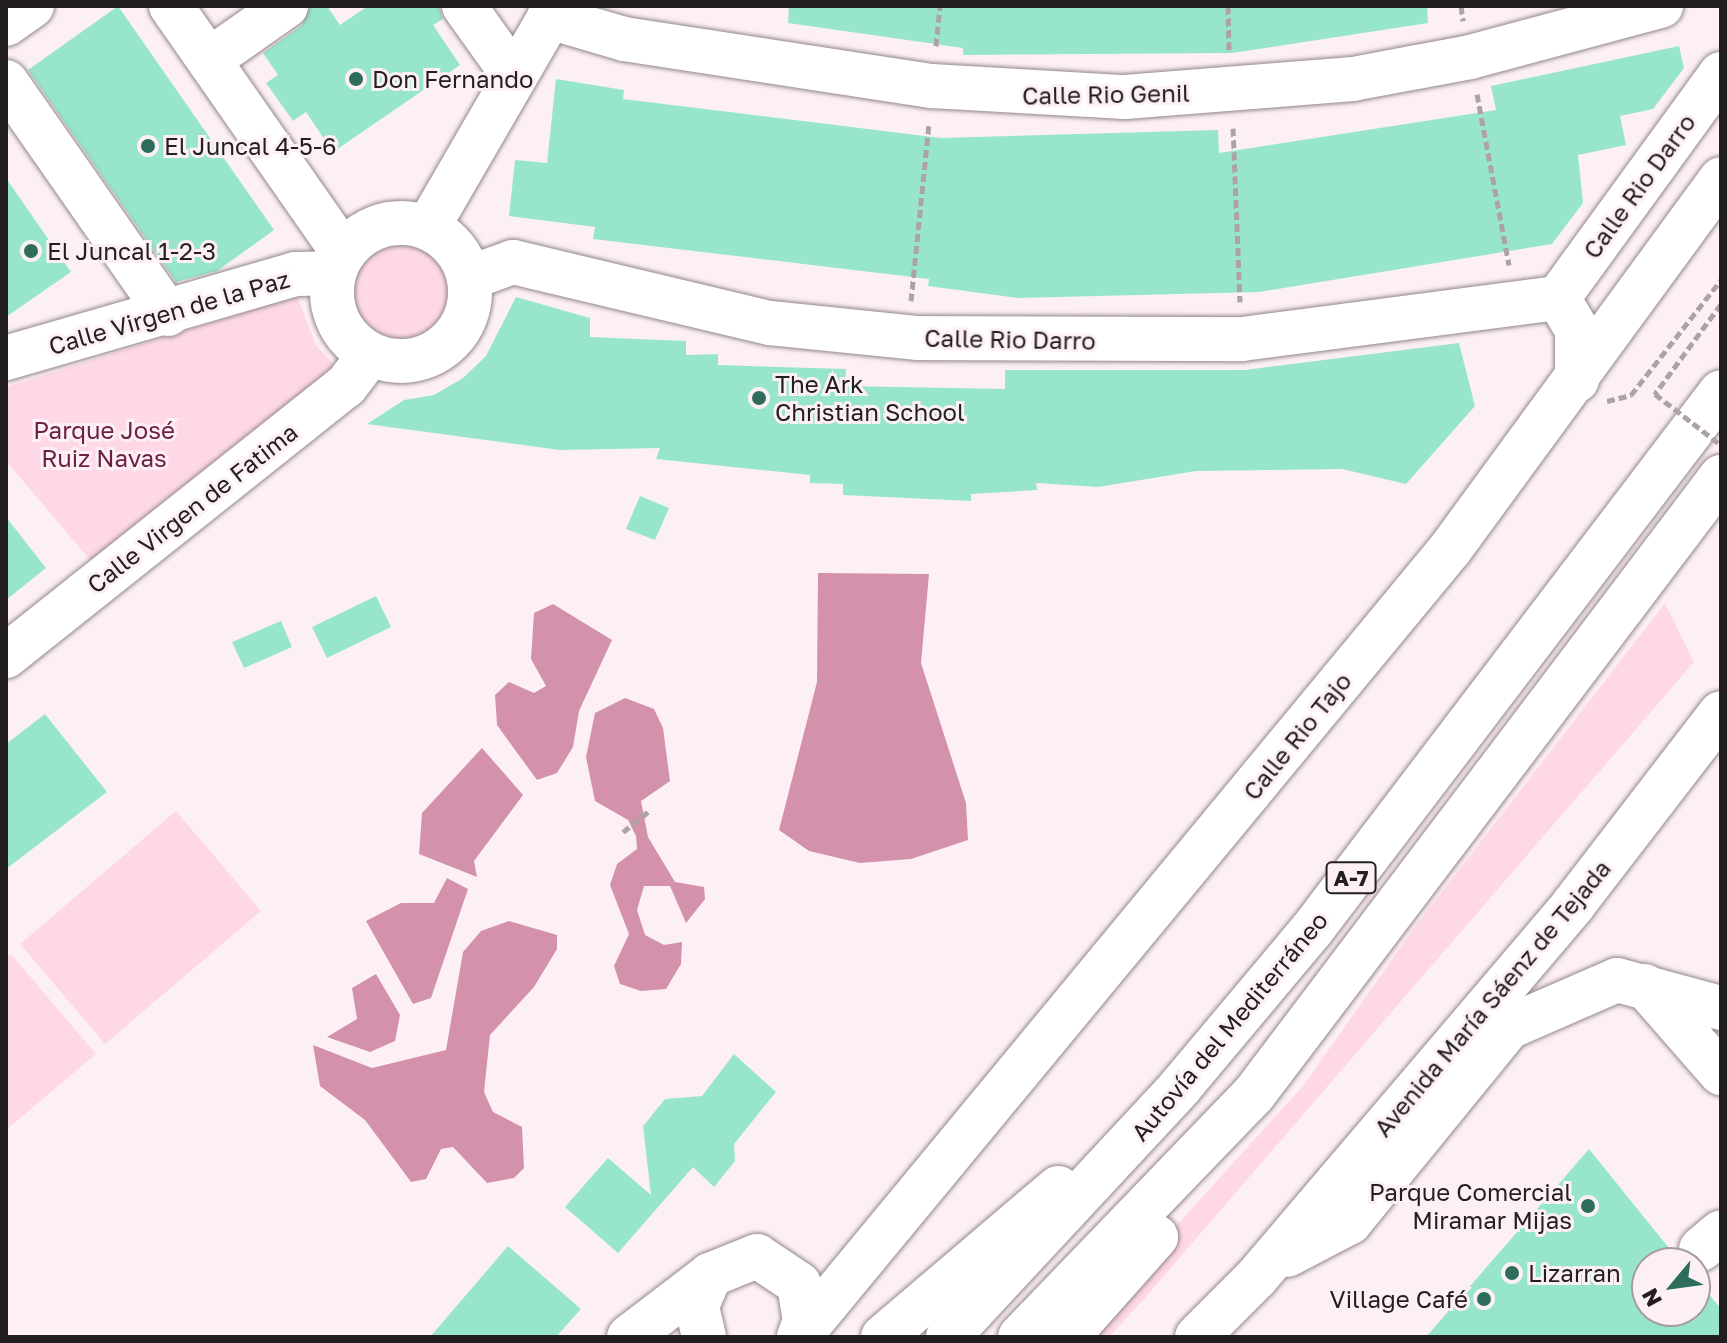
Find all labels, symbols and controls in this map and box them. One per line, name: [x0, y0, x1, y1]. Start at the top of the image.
place label: Don Fernando: [372, 65, 534, 93]
marker: Don Fernando: [347, 70, 365, 88]
street label: Calle Rio Genil: [1022, 78, 1190, 110]
street label: Calle Rio Darro: [1577, 108, 1701, 264]
place label: El Juncal 4-5-6: [164, 132, 337, 160]
marker: El Juncal 4-5-6: [139, 137, 157, 155]
place label: El Juncal 1-2-3: [47, 237, 216, 265]
marker: El Juncal 1-2-3: [22, 242, 40, 260]
street label: Calle Virgen de la Paz: [45, 264, 293, 360]
street label: Calle Rio Darro: [924, 323, 1096, 355]
place label: The Ark Christian School: [775, 370, 965, 426]
marker: The Ark Christian School: [750, 389, 768, 407]
park label: Parque José Ruiz Navas: [33, 416, 175, 472]
street label: Calle Virgen de Fatima: [81, 417, 303, 599]
street label: Calle Rio Tajo: [1237, 667, 1357, 805]
street label: Avenida María Sáenz de Tejada: [1368, 854, 1616, 1142]
road number: A-7: [1325, 860, 1377, 896]
street label: Autovía del Mediterráneo: [1125, 906, 1333, 1146]
place label: Parque Comercial Miramar Mijas: [1369, 1178, 1572, 1234]
marker: Parque Comercial Miramar Mijas: [1579, 1197, 1597, 1215]
north arrow: [1631, 1247, 1711, 1327]
place label: Lizarran: [1528, 1259, 1621, 1287]
marker: Lizarran: [1503, 1264, 1521, 1282]
text: N: [1635, 1284, 1667, 1312]
place label: Village Café: [1330, 1285, 1468, 1313]
marker: Village Café: [1475, 1290, 1493, 1308]

